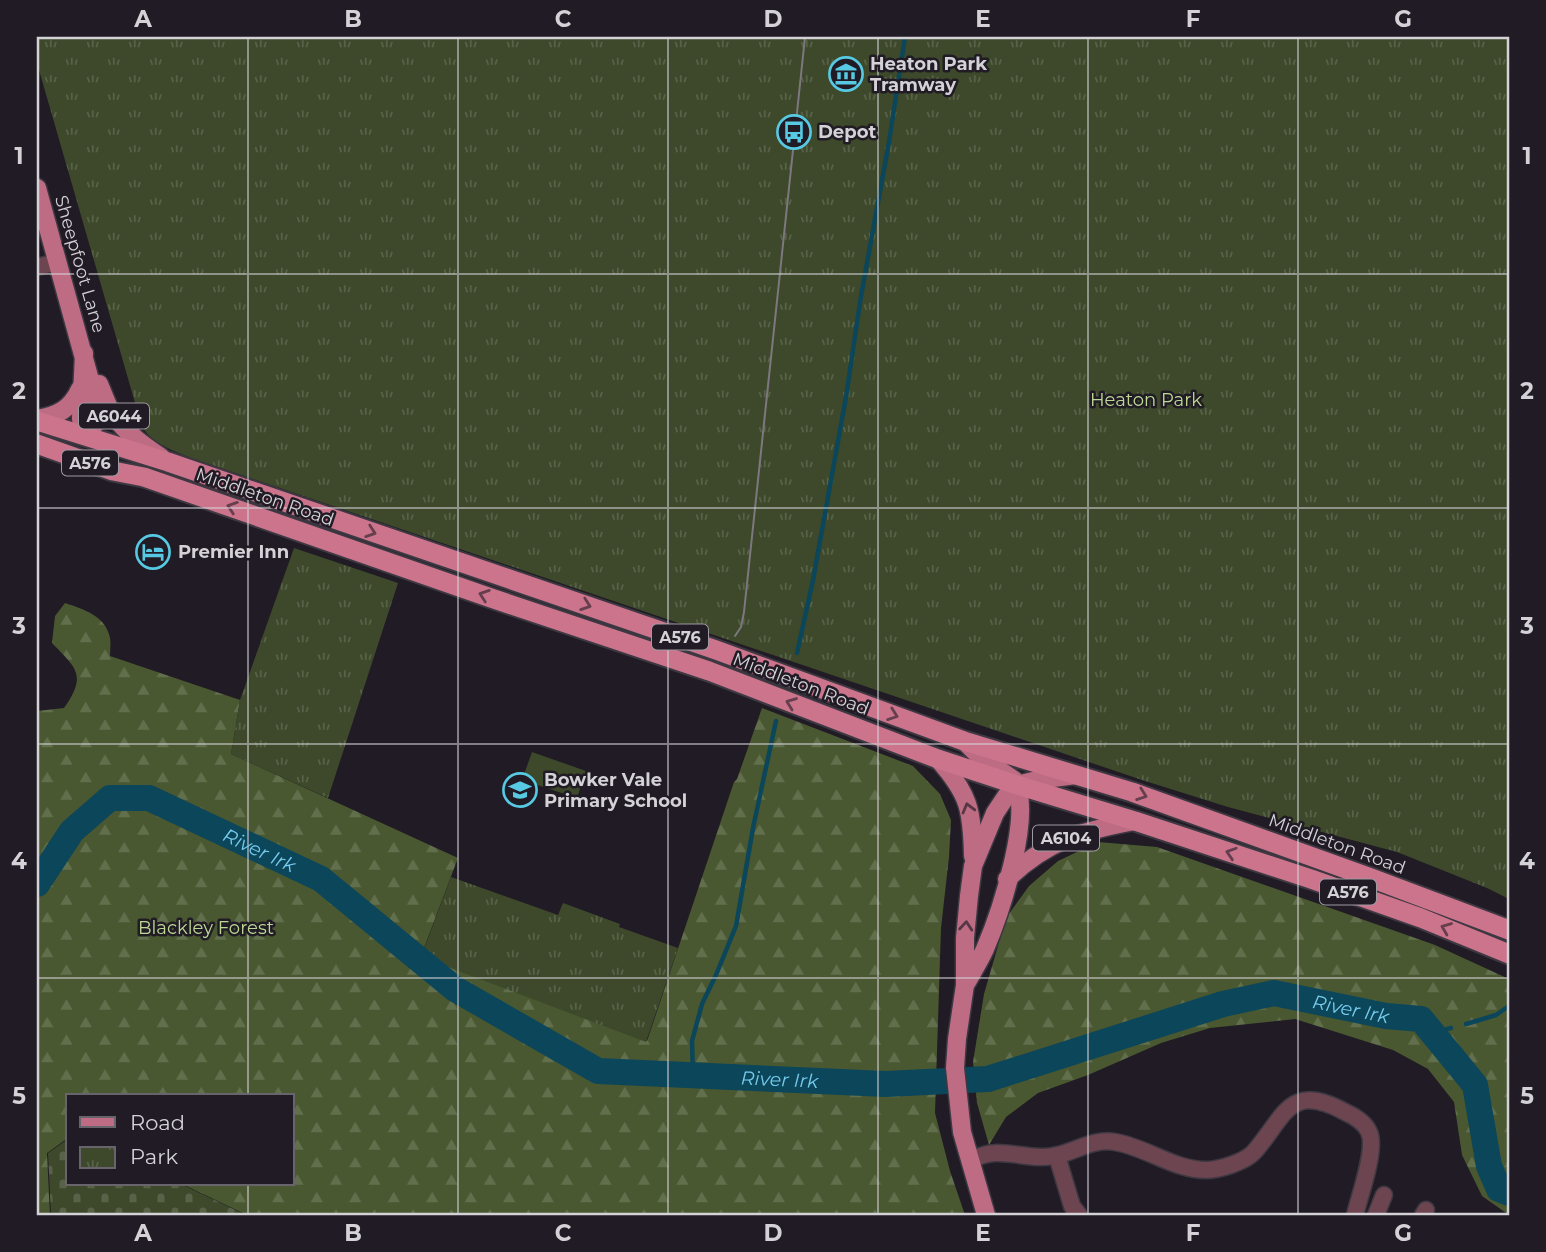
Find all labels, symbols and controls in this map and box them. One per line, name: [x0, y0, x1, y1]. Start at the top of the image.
text: A: [133, 5, 152, 33]
text: B: [344, 5, 362, 33]
text: C: [555, 5, 572, 33]
text: D: [764, 5, 783, 33]
text: E: [975, 5, 991, 33]
text: F: [1186, 5, 1201, 33]
text: G: [1394, 5, 1412, 33]
place label: Heaton Park Tramway: [870, 53, 987, 96]
museum icon: Heaton Park Tramway: [827, 55, 865, 93]
bus stop icon: Depot: [775, 113, 813, 151]
place label: Depot: [818, 121, 876, 143]
text: 1: [14, 142, 24, 170]
text: 1: [1522, 142, 1532, 170]
street label: Sheepfoot Lane: [50, 193, 110, 335]
text: 2: [12, 377, 26, 405]
text: 2: [1520, 377, 1534, 405]
park label: Heaton Park: [1090, 389, 1202, 411]
road number: A6044: [79, 404, 149, 428]
road number: A576: [62, 450, 118, 476]
street label: Middleton Road: [193, 463, 337, 531]
one-way arrow: [227, 501, 239, 515]
one-way arrow: [364, 524, 376, 538]
hotel icon: Premier Inn: [134, 533, 172, 571]
place label: Premier Inn: [178, 541, 289, 563]
one-way arrow: [479, 589, 491, 603]
one-way arrow: [580, 597, 592, 612]
text: 3: [11, 612, 26, 640]
text: 3: [1519, 612, 1534, 640]
road number: A576: [652, 624, 708, 650]
street label: Middleton Road: [730, 648, 872, 720]
one-way arrow: [786, 697, 798, 711]
one-way arrow: [886, 707, 898, 721]
place label: Bowker Vale Primary School: [544, 769, 687, 812]
school or university icon: Bowker Vale Primary School: [501, 771, 539, 809]
one-way arrow: [1135, 787, 1147, 801]
one-way arrow: [962, 802, 976, 814]
street label: Middleton Road: [1265, 809, 1409, 879]
water label: River Irk: [219, 824, 300, 878]
road number: A6104: [1033, 825, 1099, 850]
text: 4: [11, 847, 27, 875]
one-way arrow: [1226, 847, 1238, 861]
text: 4: [1519, 847, 1535, 875]
road number: A576: [1320, 880, 1376, 904]
park label: Blackley Forest: [138, 917, 274, 939]
one-way arrow: [958, 920, 973, 931]
one-way arrow: [1441, 922, 1453, 936]
water label: River Irk: [1311, 990, 1392, 1028]
water label: River Irk: [740, 1066, 820, 1093]
text: 5: [12, 1082, 26, 1110]
text: 5: [1520, 1082, 1534, 1110]
legend: [66, 1094, 294, 1186]
text: Road: [130, 1110, 185, 1135]
text: Park: [130, 1144, 178, 1169]
text: A: [133, 1219, 152, 1247]
text: B: [344, 1219, 362, 1247]
text: C: [555, 1219, 572, 1247]
text: D: [764, 1219, 783, 1247]
text: E: [975, 1219, 991, 1247]
text: F: [1186, 1219, 1201, 1247]
text: G: [1394, 1219, 1412, 1247]

